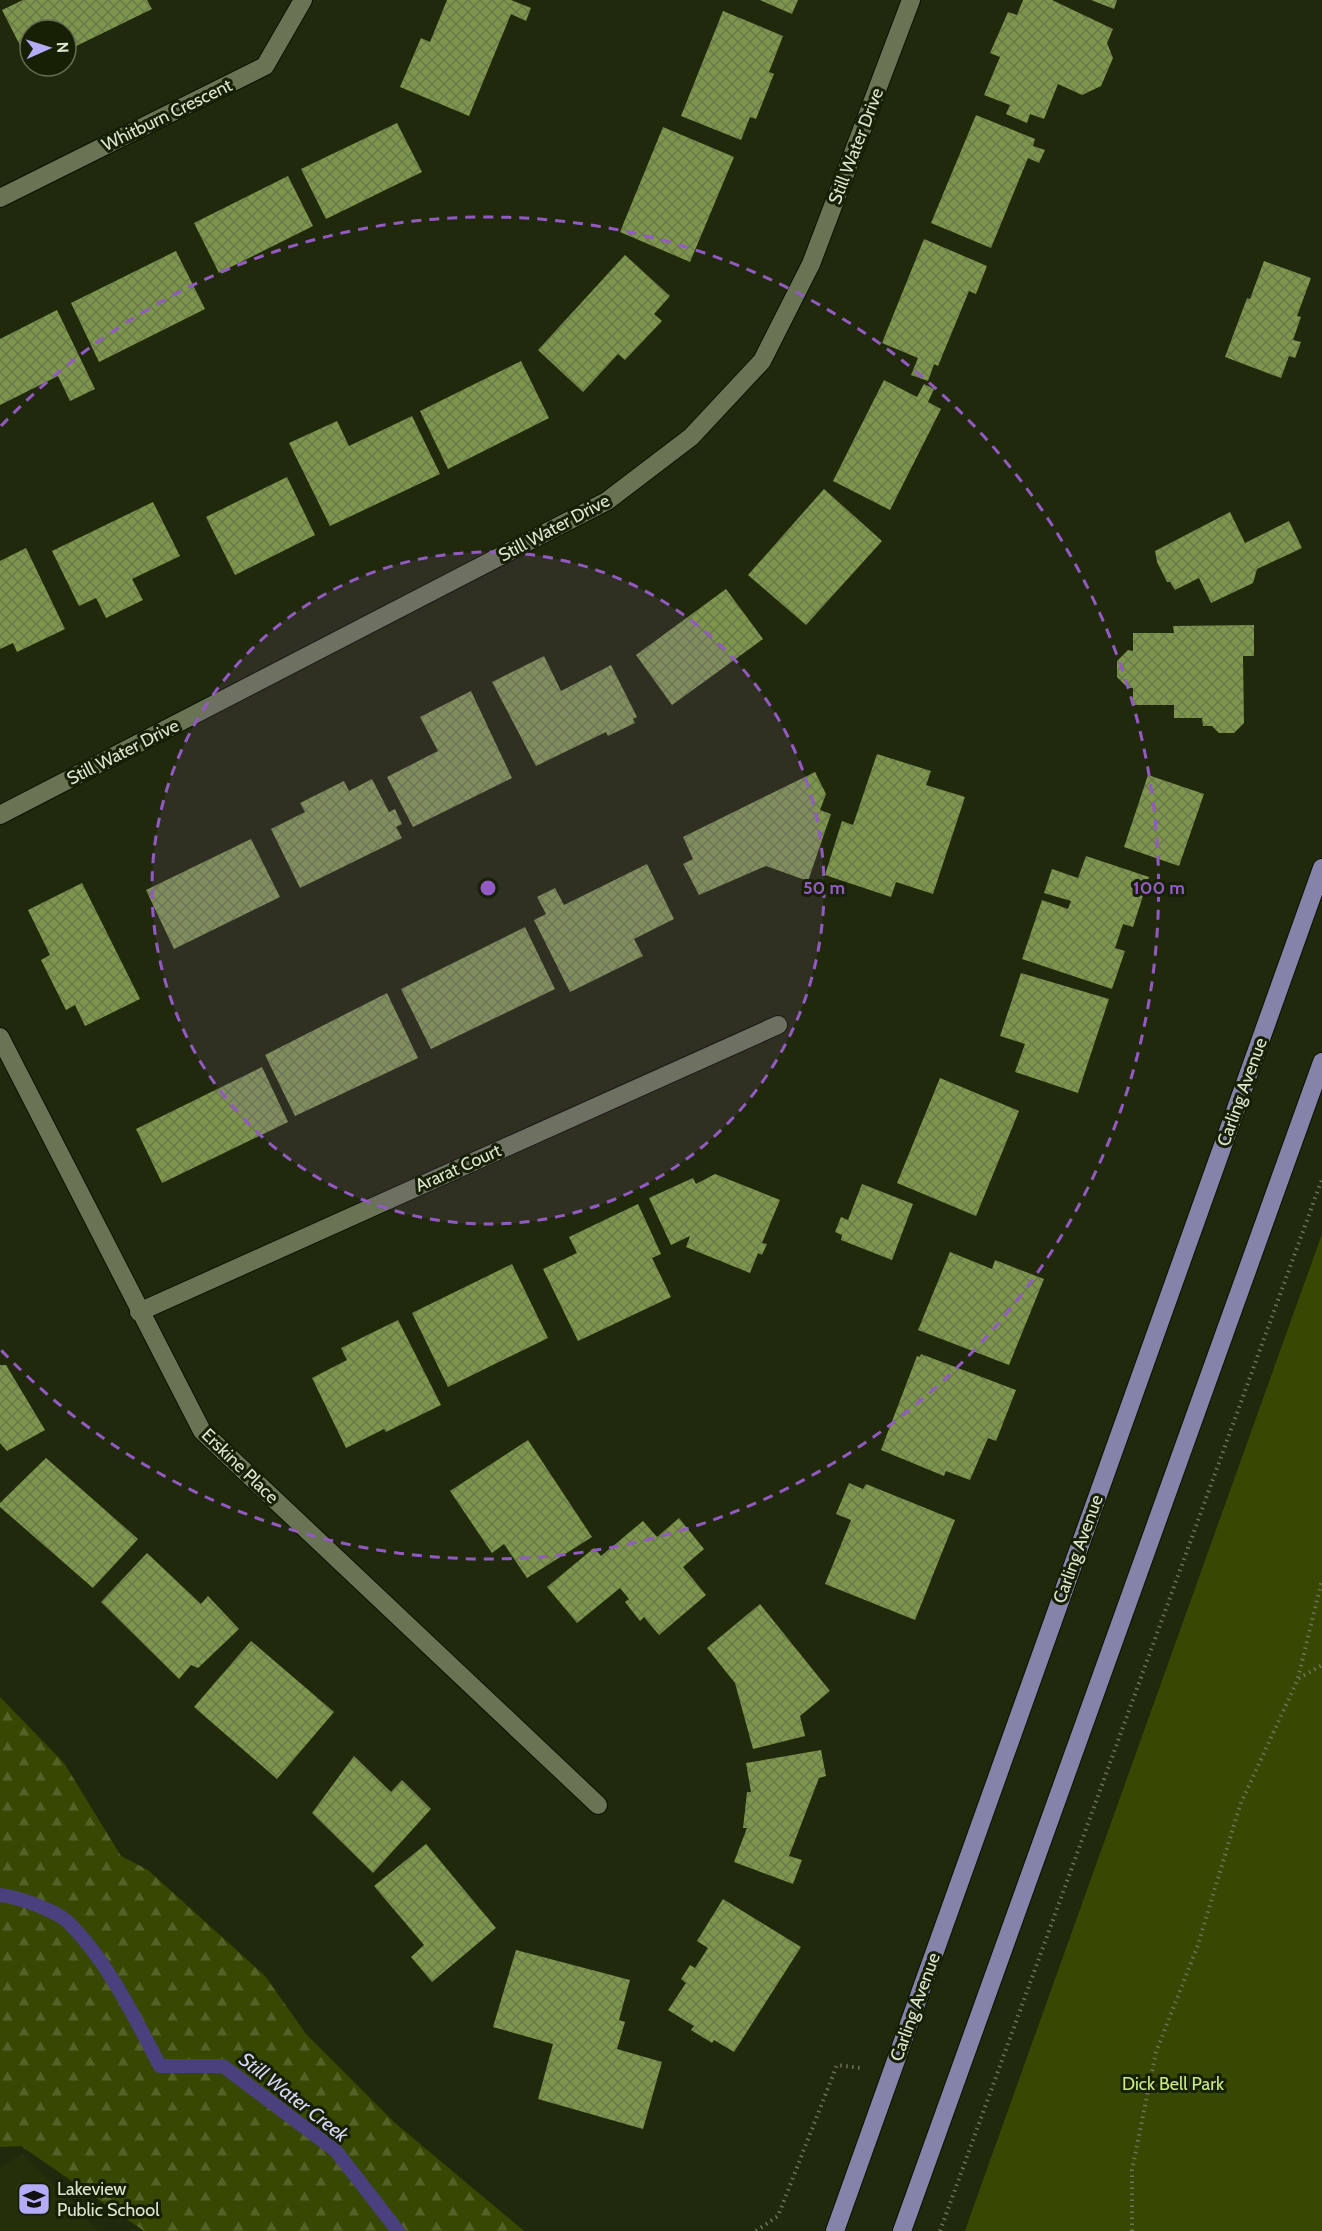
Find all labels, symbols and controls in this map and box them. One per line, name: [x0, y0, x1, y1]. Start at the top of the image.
north arrow: [18, 18, 78, 78]
text: N: [53, 41, 72, 53]
street label: Whitburn Crescent: [98, 74, 236, 156]
street label: Still Water Drive: [824, 85, 888, 207]
street label: Still Water Drive: [495, 489, 613, 567]
street label: Still Water Drive: [63, 714, 183, 790]
text: 50 m: [803, 877, 845, 899]
text: 100 m: [1133, 877, 1185, 899]
centre of rings: [478, 878, 498, 898]
street label: Carling Avenue: [1212, 1035, 1272, 1149]
street label: Ararat Court: [412, 1139, 504, 1197]
street label: Erskine Place: [197, 1424, 283, 1508]
street label: Carling Avenue: [1048, 1492, 1108, 1606]
street label: Carling Avenue: [885, 1950, 945, 2064]
water label: Still Water Creek: [235, 2047, 354, 2148]
park label: Dick Bell Park: [1122, 2073, 1225, 2095]
place label: Lakeview Public School: [57, 2178, 160, 2221]
school or university icon: Lakeview Public School: [16, 2181, 52, 2217]

